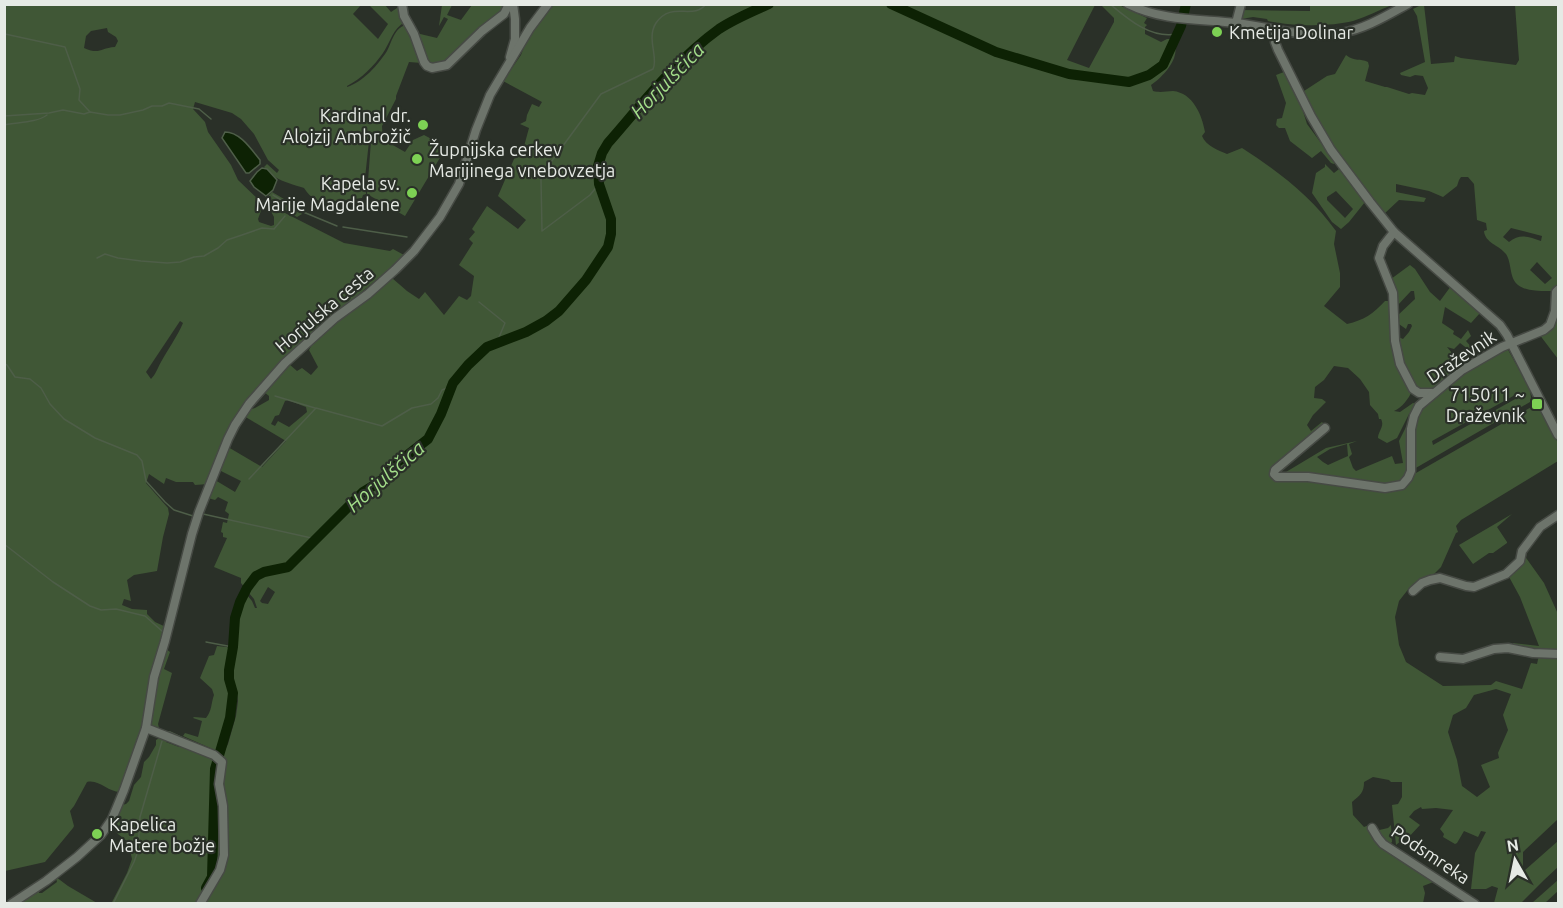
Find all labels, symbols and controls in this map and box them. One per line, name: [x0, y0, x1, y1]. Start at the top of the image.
place label: Kmetija Dolinar: [1229, 22, 1353, 42]
marker: Kmetija Dolinar: [1210, 25, 1224, 39]
water label: Horjulščica: [625, 37, 709, 123]
place label: Kardinal dr. Alojzij Ambrožič: [283, 105, 411, 146]
marker: Kardinal dr. Alojzij Ambrožič: [416, 118, 430, 132]
place label: Župnijska cerkev Marijinega vnebovzetja: [429, 138, 615, 180]
marker: Župnijska cerkev Marijinega vnebovzetja: [410, 152, 424, 166]
place label: Kapela sv. Marije Magdalene: [256, 173, 400, 214]
marker: Kapela sv. Marije Magdalene: [405, 186, 419, 200]
street label: Horjulska cesta: [271, 262, 377, 356]
street label: Draževnik: [1423, 326, 1499, 386]
place label: 715011 ~ Draževnik: [1446, 384, 1525, 425]
marker: 715011 ~ Draževnik: [1530, 397, 1544, 411]
water label: Horjulščica: [341, 436, 429, 516]
place label: Kapelica Matere božje: [109, 814, 215, 855]
street label: Podsmreka: [1388, 821, 1474, 887]
marker: Kapelica Matere božje: [90, 827, 104, 841]
north arrow: [1485, 830, 1545, 890]
text: N: [1505, 835, 1520, 855]

